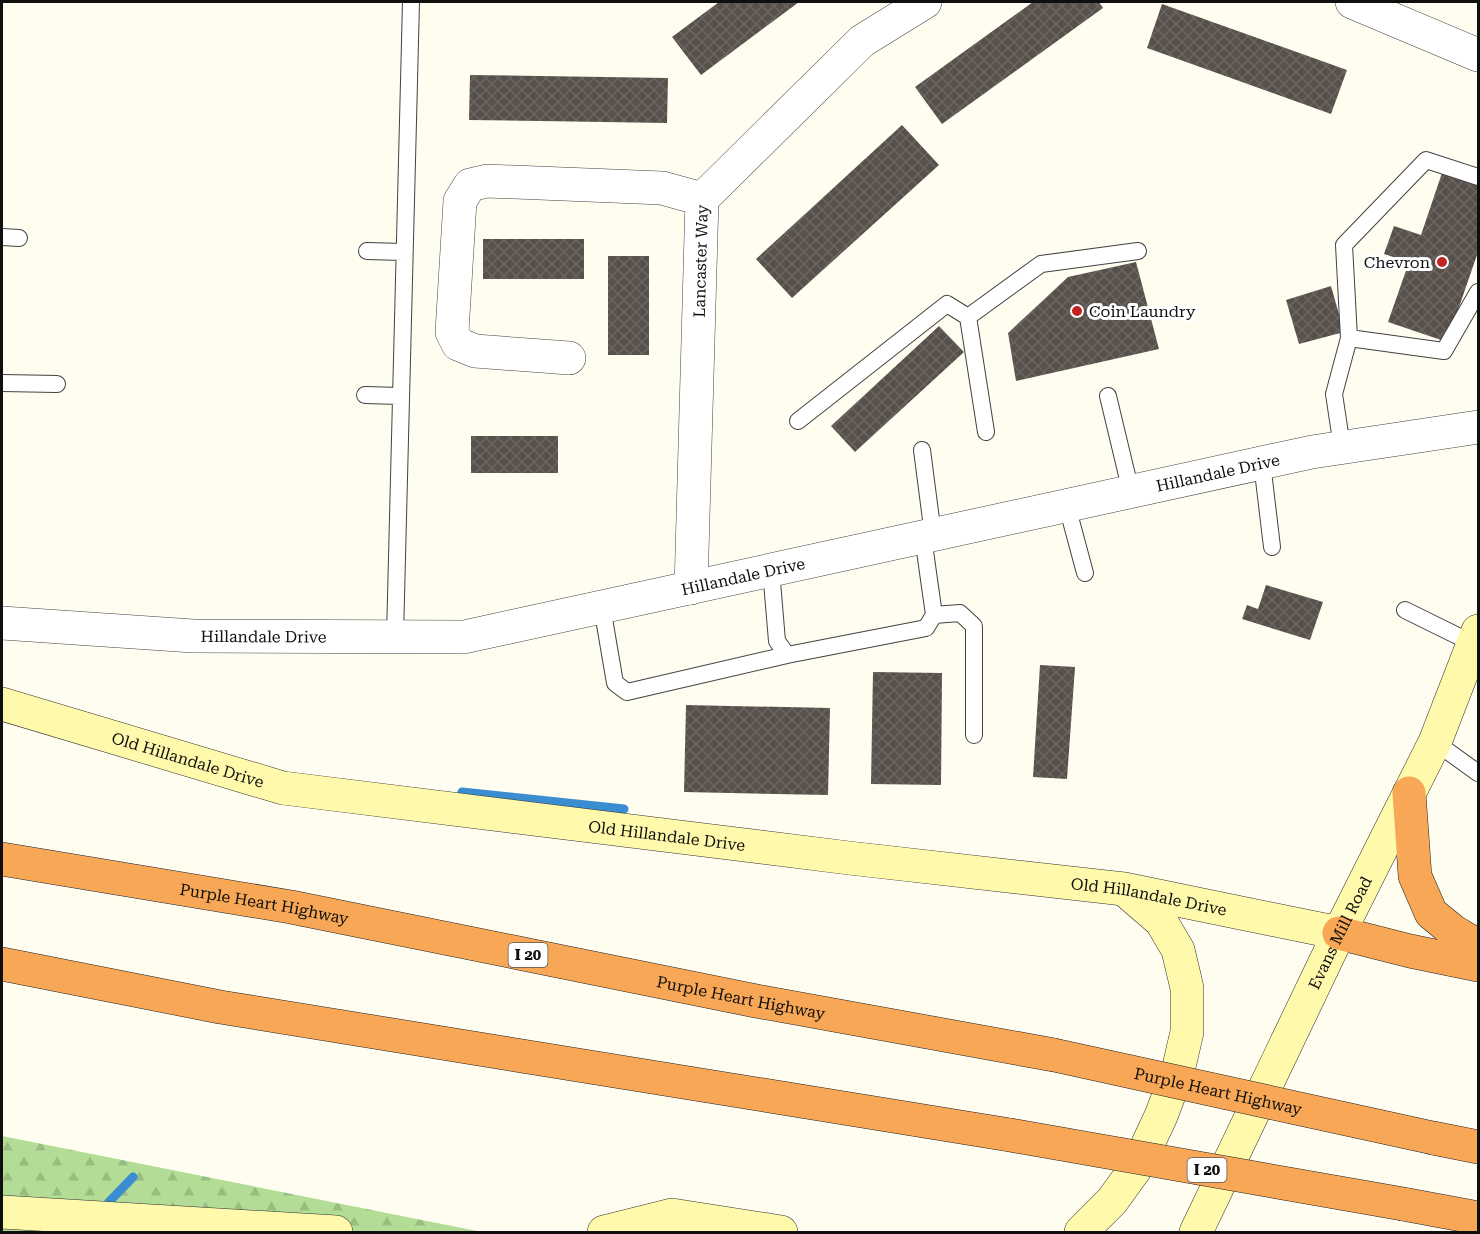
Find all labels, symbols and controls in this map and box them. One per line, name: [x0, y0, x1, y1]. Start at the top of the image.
street label: Lancaster Way: [689, 204, 711, 318]
place label: Chevron: [1364, 253, 1430, 272]
marker: Chevron: [1435, 255, 1449, 269]
place label: Coin Laundry: [1089, 302, 1196, 321]
marker: Coin Laundry: [1070, 304, 1084, 318]
street label: Hillandale Drive: [1154, 450, 1282, 495]
street label: Hillandale Drive: [679, 553, 807, 599]
street label: Hillandale Drive: [201, 627, 327, 646]
street label: Old Hillandale Drive: [109, 728, 266, 791]
street label: Old Hillandale Drive: [587, 816, 747, 855]
street label: Evans Mill Road: [1304, 873, 1375, 992]
street label: Old Hillandale Drive: [1070, 874, 1229, 919]
street label: Purple Heart Highway: [178, 879, 351, 928]
road number: I 20: [508, 943, 548, 967]
street label: Purple Heart Highway: [655, 972, 827, 1023]
street label: Purple Heart Highway: [1132, 1063, 1304, 1119]
road number: I 20: [1188, 1158, 1226, 1182]

